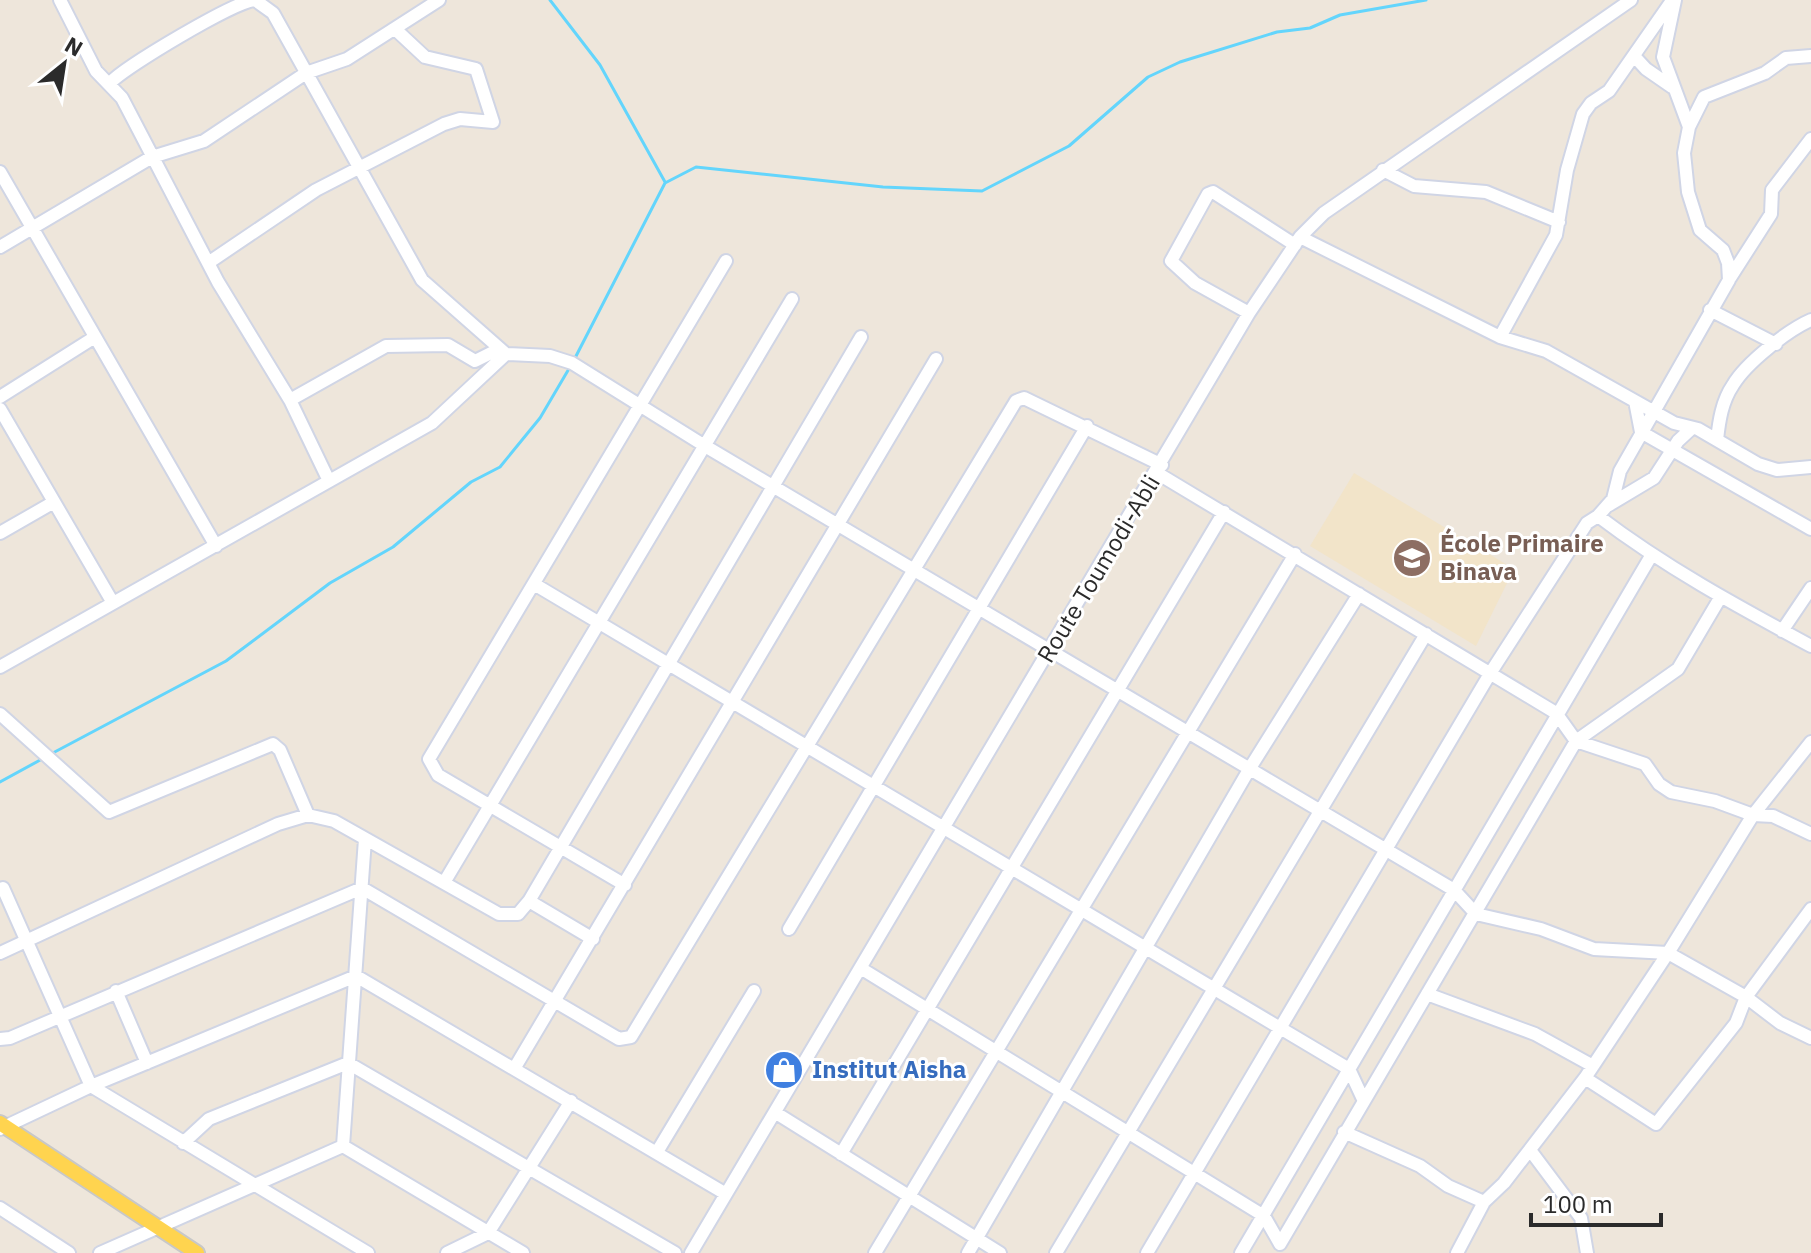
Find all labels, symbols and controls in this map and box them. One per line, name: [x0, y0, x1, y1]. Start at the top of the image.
north arrow: [24, 24, 104, 104]
text: N: [60, 30, 88, 63]
street label: Route Toumodi-Abli: [1029, 469, 1167, 668]
place label: École Primaire Binava: [1440, 527, 1604, 587]
school or university icon: École Primaire Binava: [1391, 537, 1433, 579]
shop icon: Institut Aisha: [763, 1049, 805, 1091]
place label: Institut Aisha: [812, 1053, 966, 1085]
scale bar: [1531, 1177, 1661, 1227]
text: 100 m: [1543, 1188, 1613, 1220]

